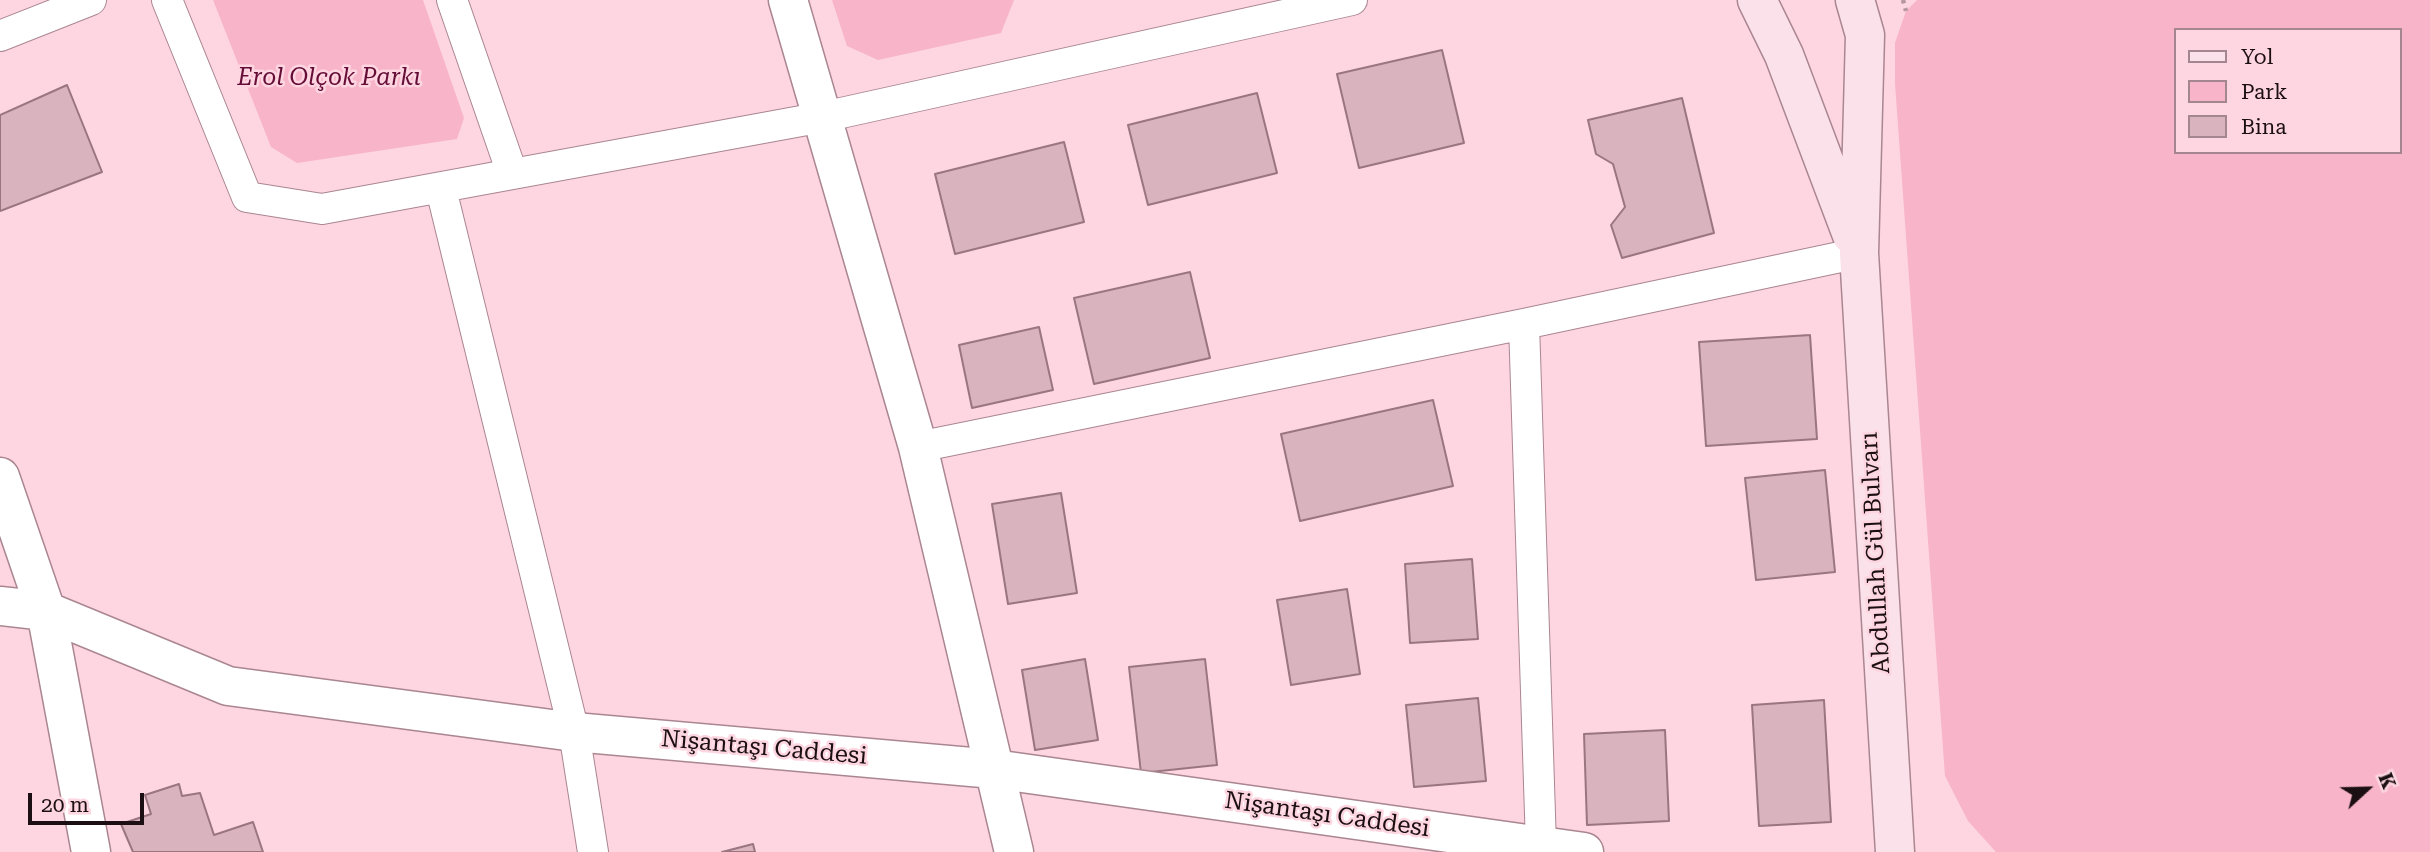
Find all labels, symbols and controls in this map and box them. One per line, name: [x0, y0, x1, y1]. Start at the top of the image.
legend: [2174, 28, 2402, 154]
text: Yol: [2241, 45, 2273, 69]
park label: Erol Olçok Parkı: [237, 64, 421, 92]
text: Park: [2241, 80, 2287, 104]
text: Bina: [2241, 115, 2287, 139]
street label: Abdullah Gül Bulvarı: [1855, 431, 1897, 675]
street label: Nişantaşı Caddesi: [660, 725, 868, 771]
north arrow: [2332, 754, 2402, 824]
text: K: [2373, 770, 2400, 792]
scale bar: [32, 778, 147, 822]
street label: Nişantaşı Caddesi: [1223, 786, 1431, 844]
text: 20 m: [41, 793, 89, 817]

